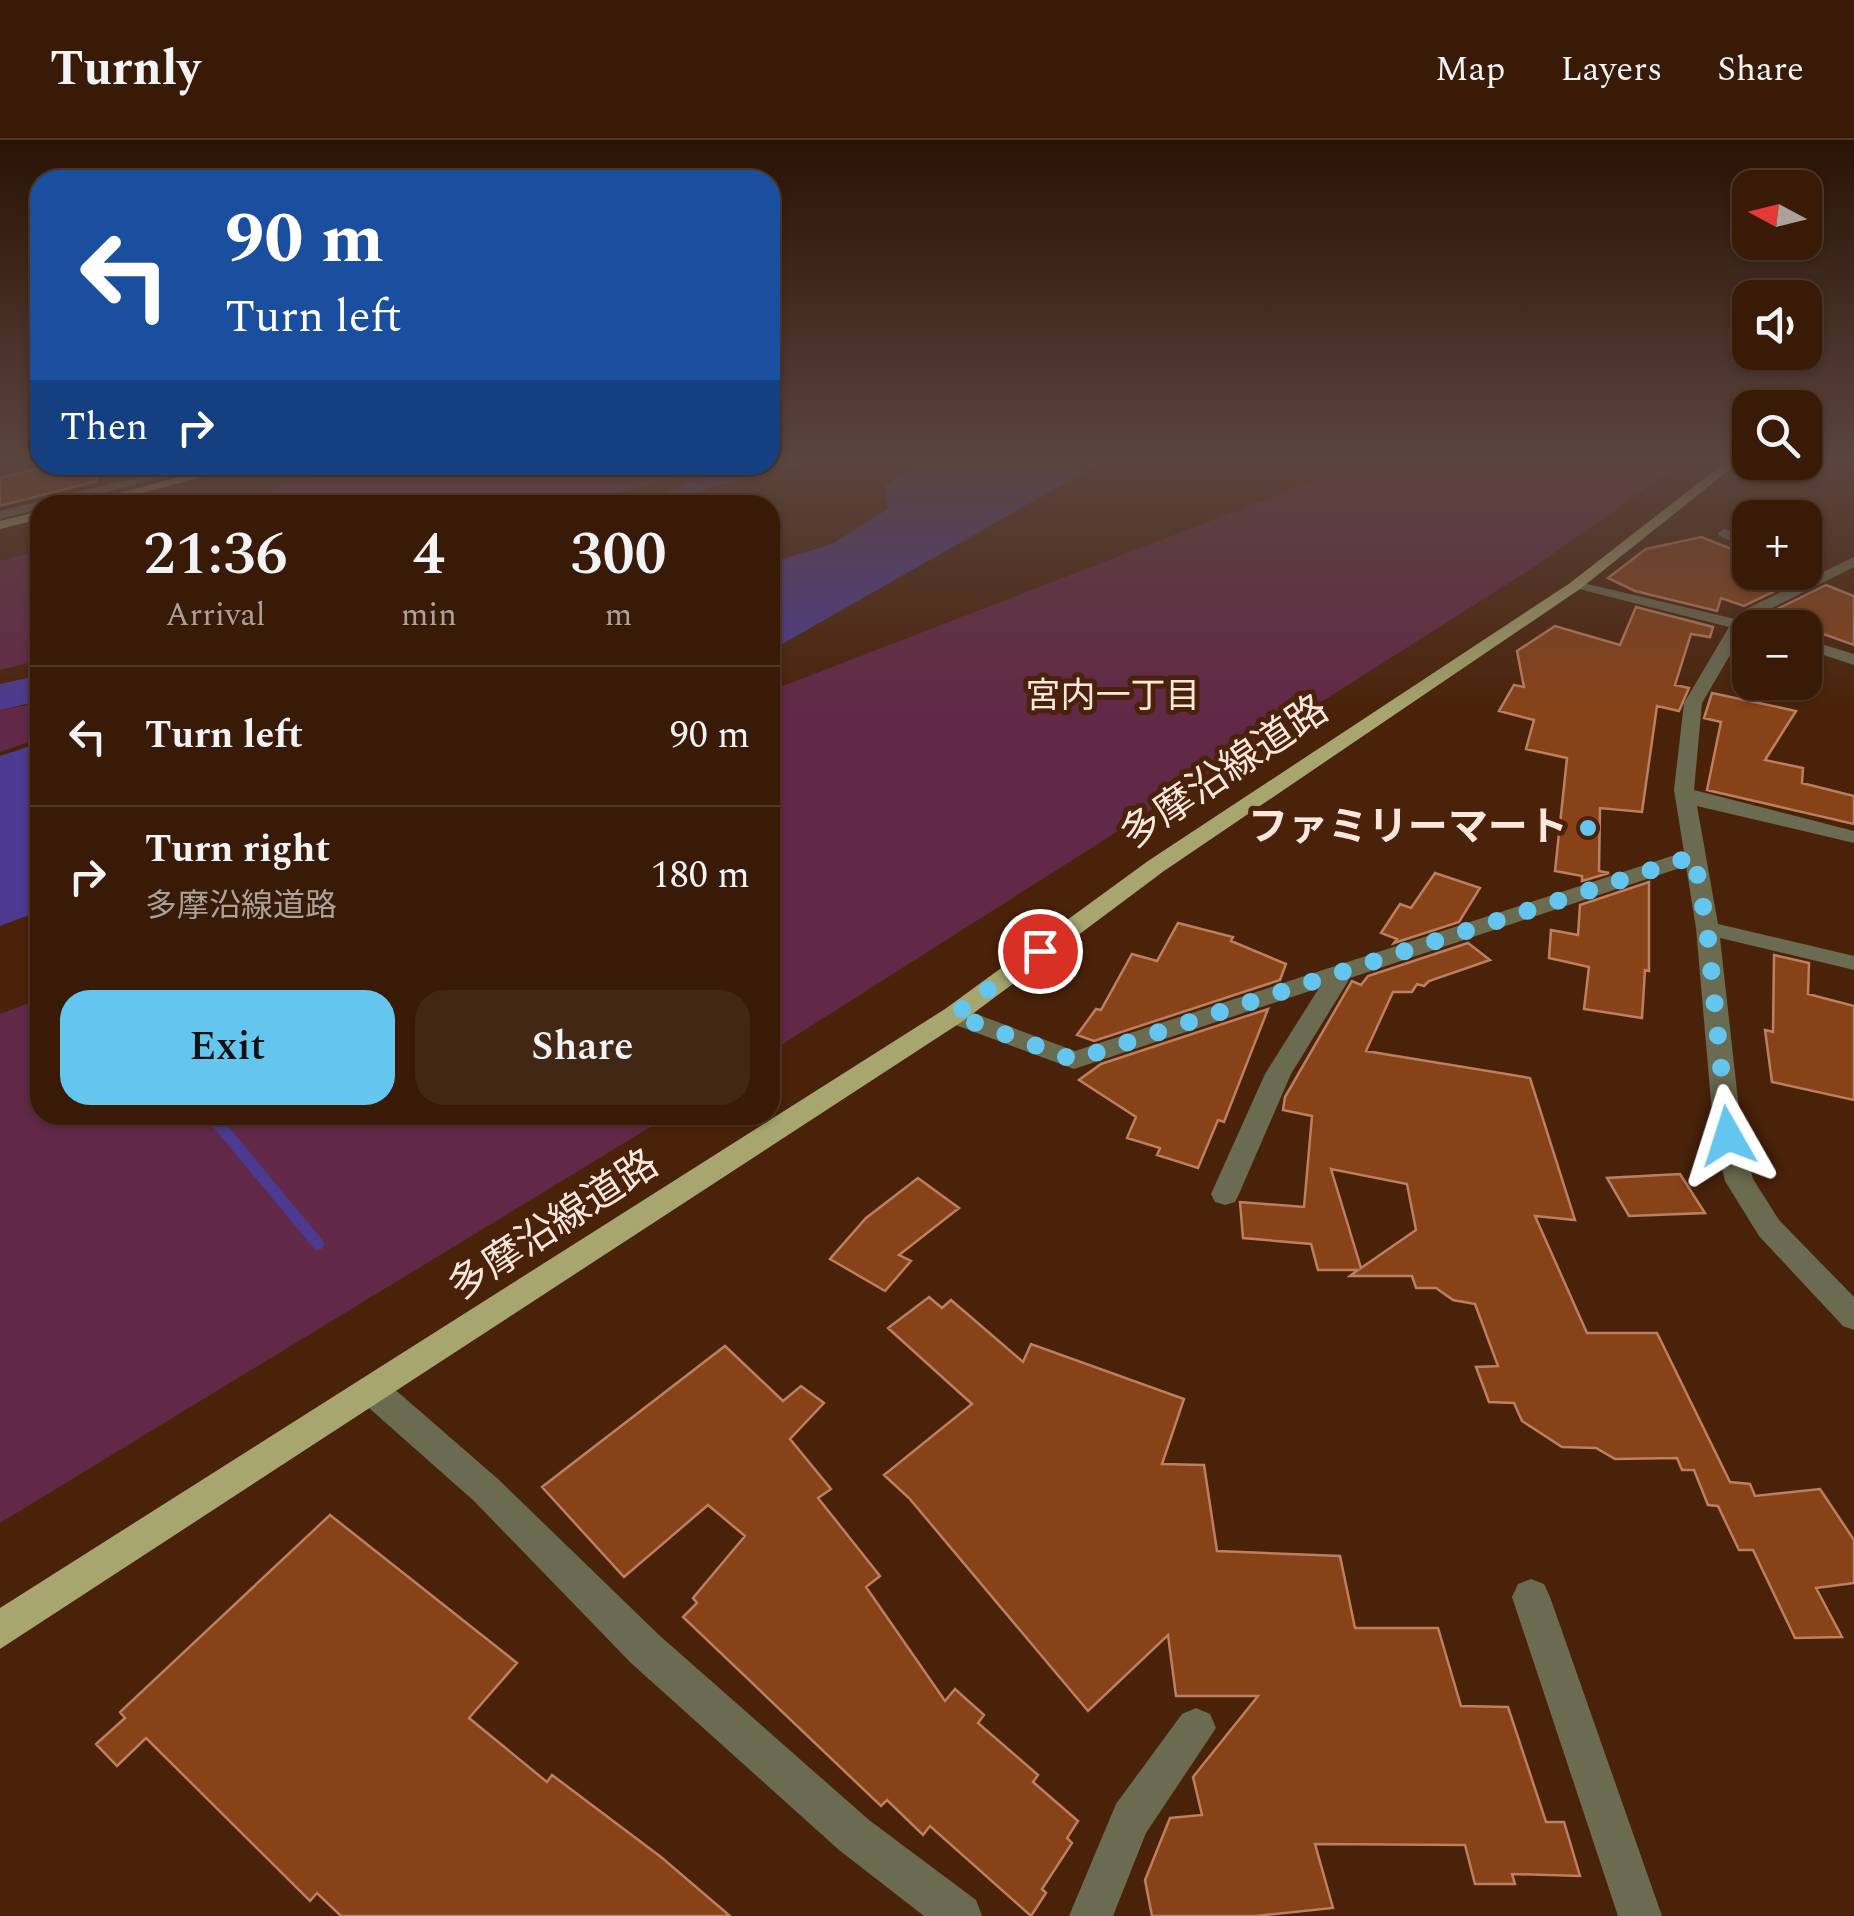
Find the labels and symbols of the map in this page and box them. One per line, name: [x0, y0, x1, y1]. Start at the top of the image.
north arrow: [1732, 170, 1822, 260]
district label: 宮内一丁目: [1025, 670, 1201, 723]
street label: 多摩沿線道路: [1108, 681, 1342, 865]
place label: ファミリーマート: [1248, 798, 1568, 859]
marker: ファミリーマート: [1577, 817, 1599, 839]
pin: [998, 909, 1083, 994]
position arrow: [1676, 1084, 1780, 1188]
street label: 多摩沿線道路: [437, 1135, 671, 1317]

